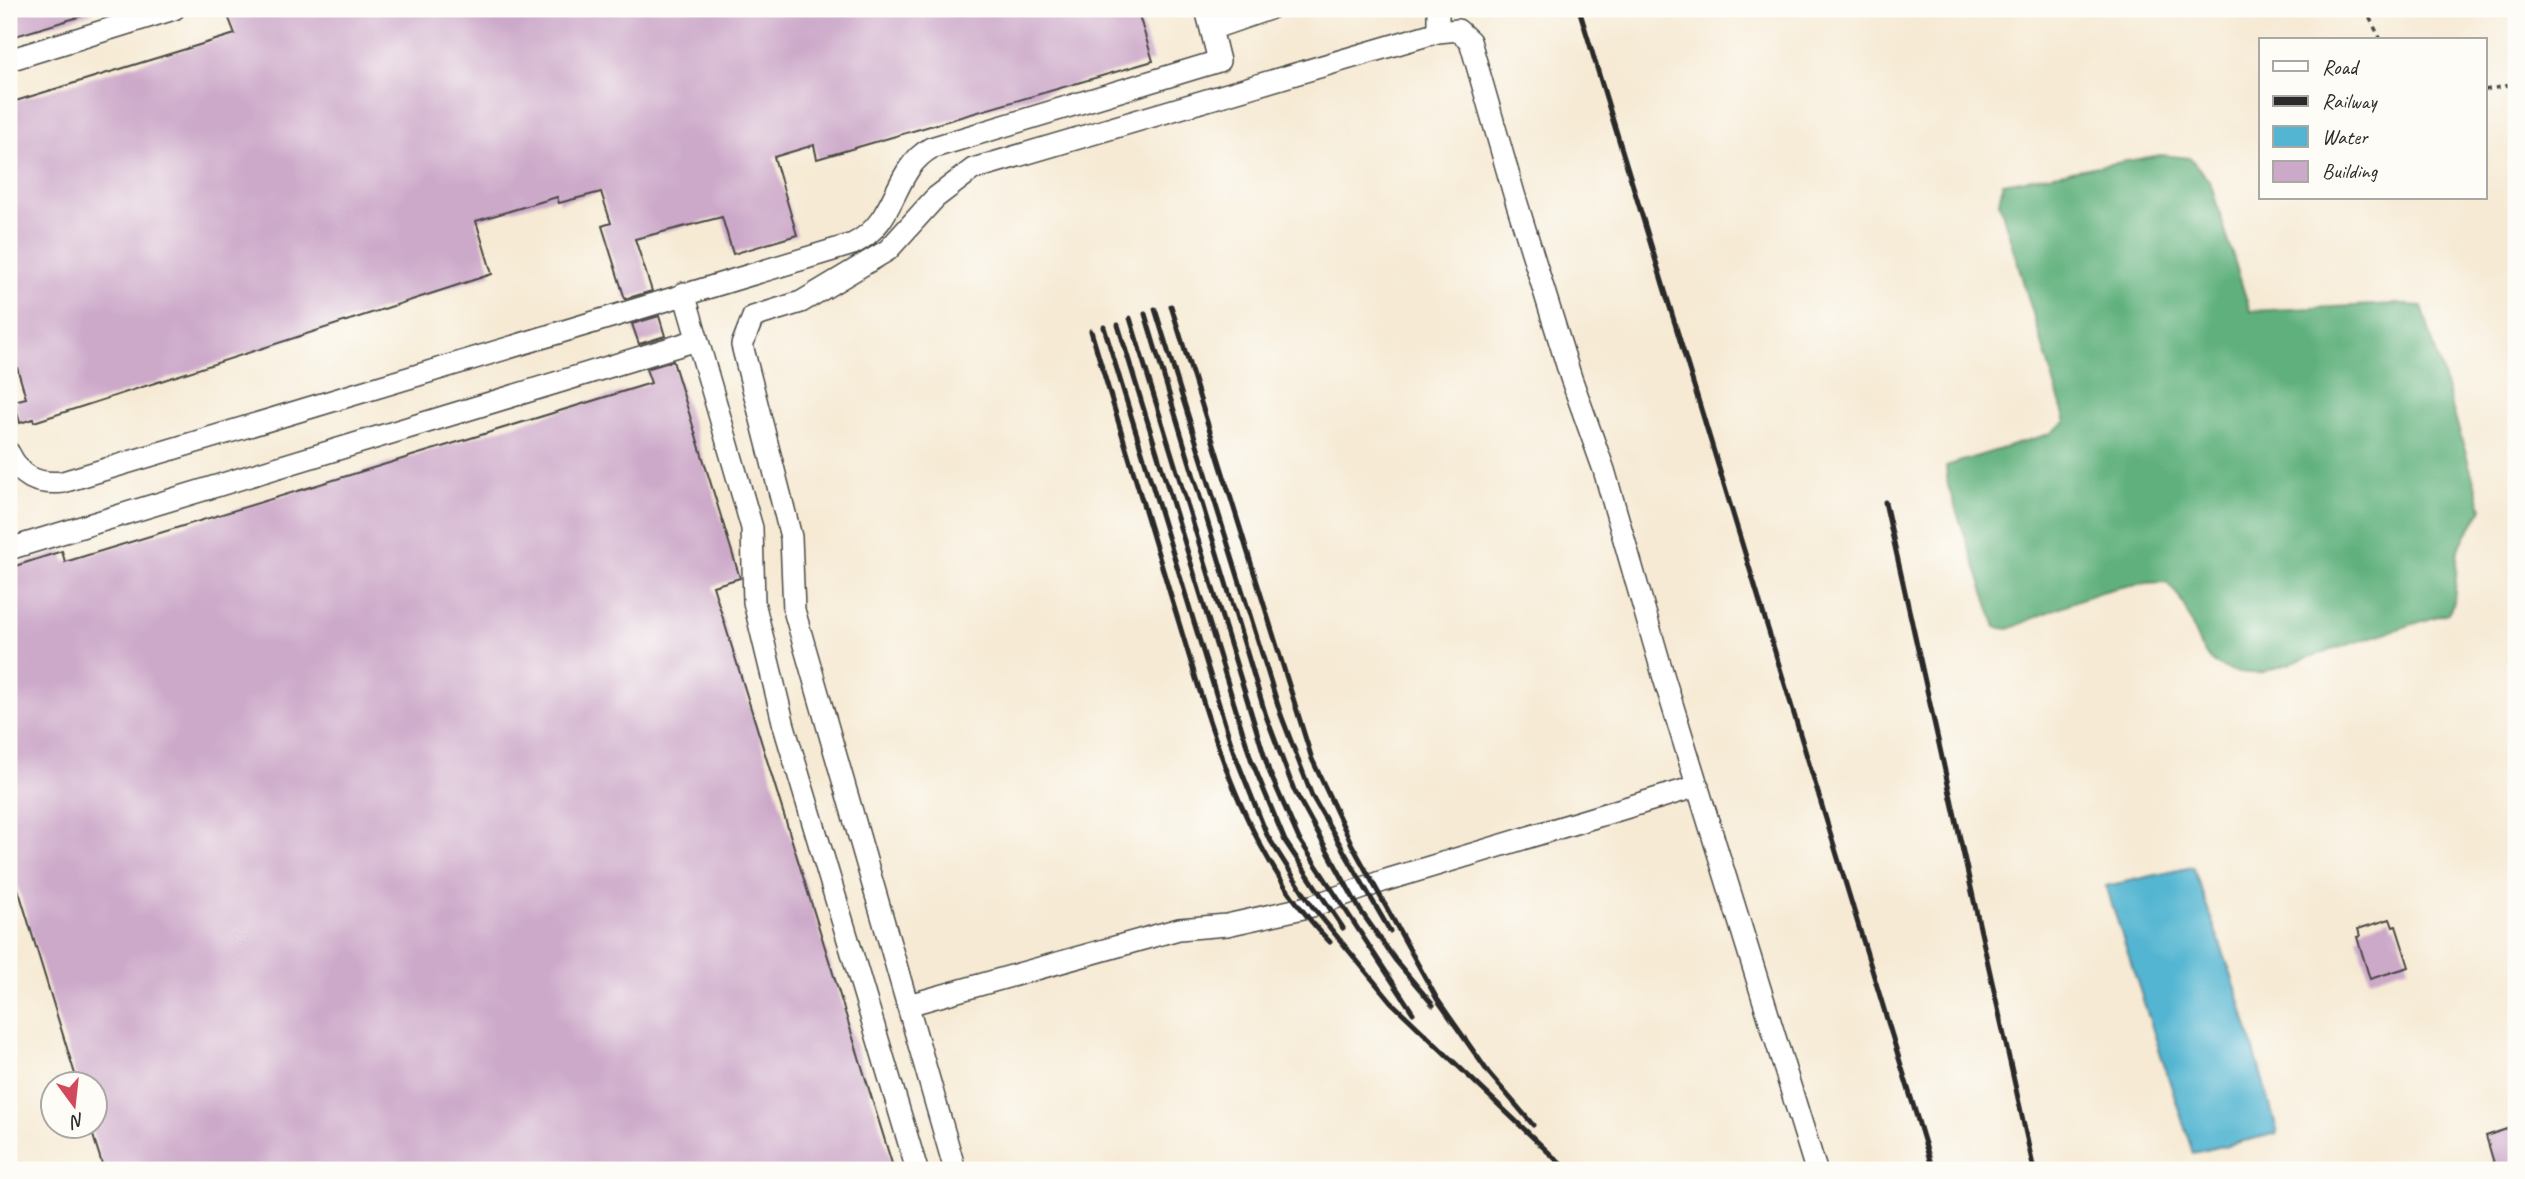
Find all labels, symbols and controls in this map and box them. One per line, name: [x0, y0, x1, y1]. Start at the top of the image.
legend: [2259, 38, 2486, 200]
text: Road: [2322, 54, 2361, 80]
text: Railway: [2322, 88, 2378, 114]
text: Water: [2322, 124, 2369, 150]
text: Building: [2322, 158, 2379, 184]
north arrow: [38, 1070, 108, 1140]
text: N: [66, 1107, 87, 1134]

